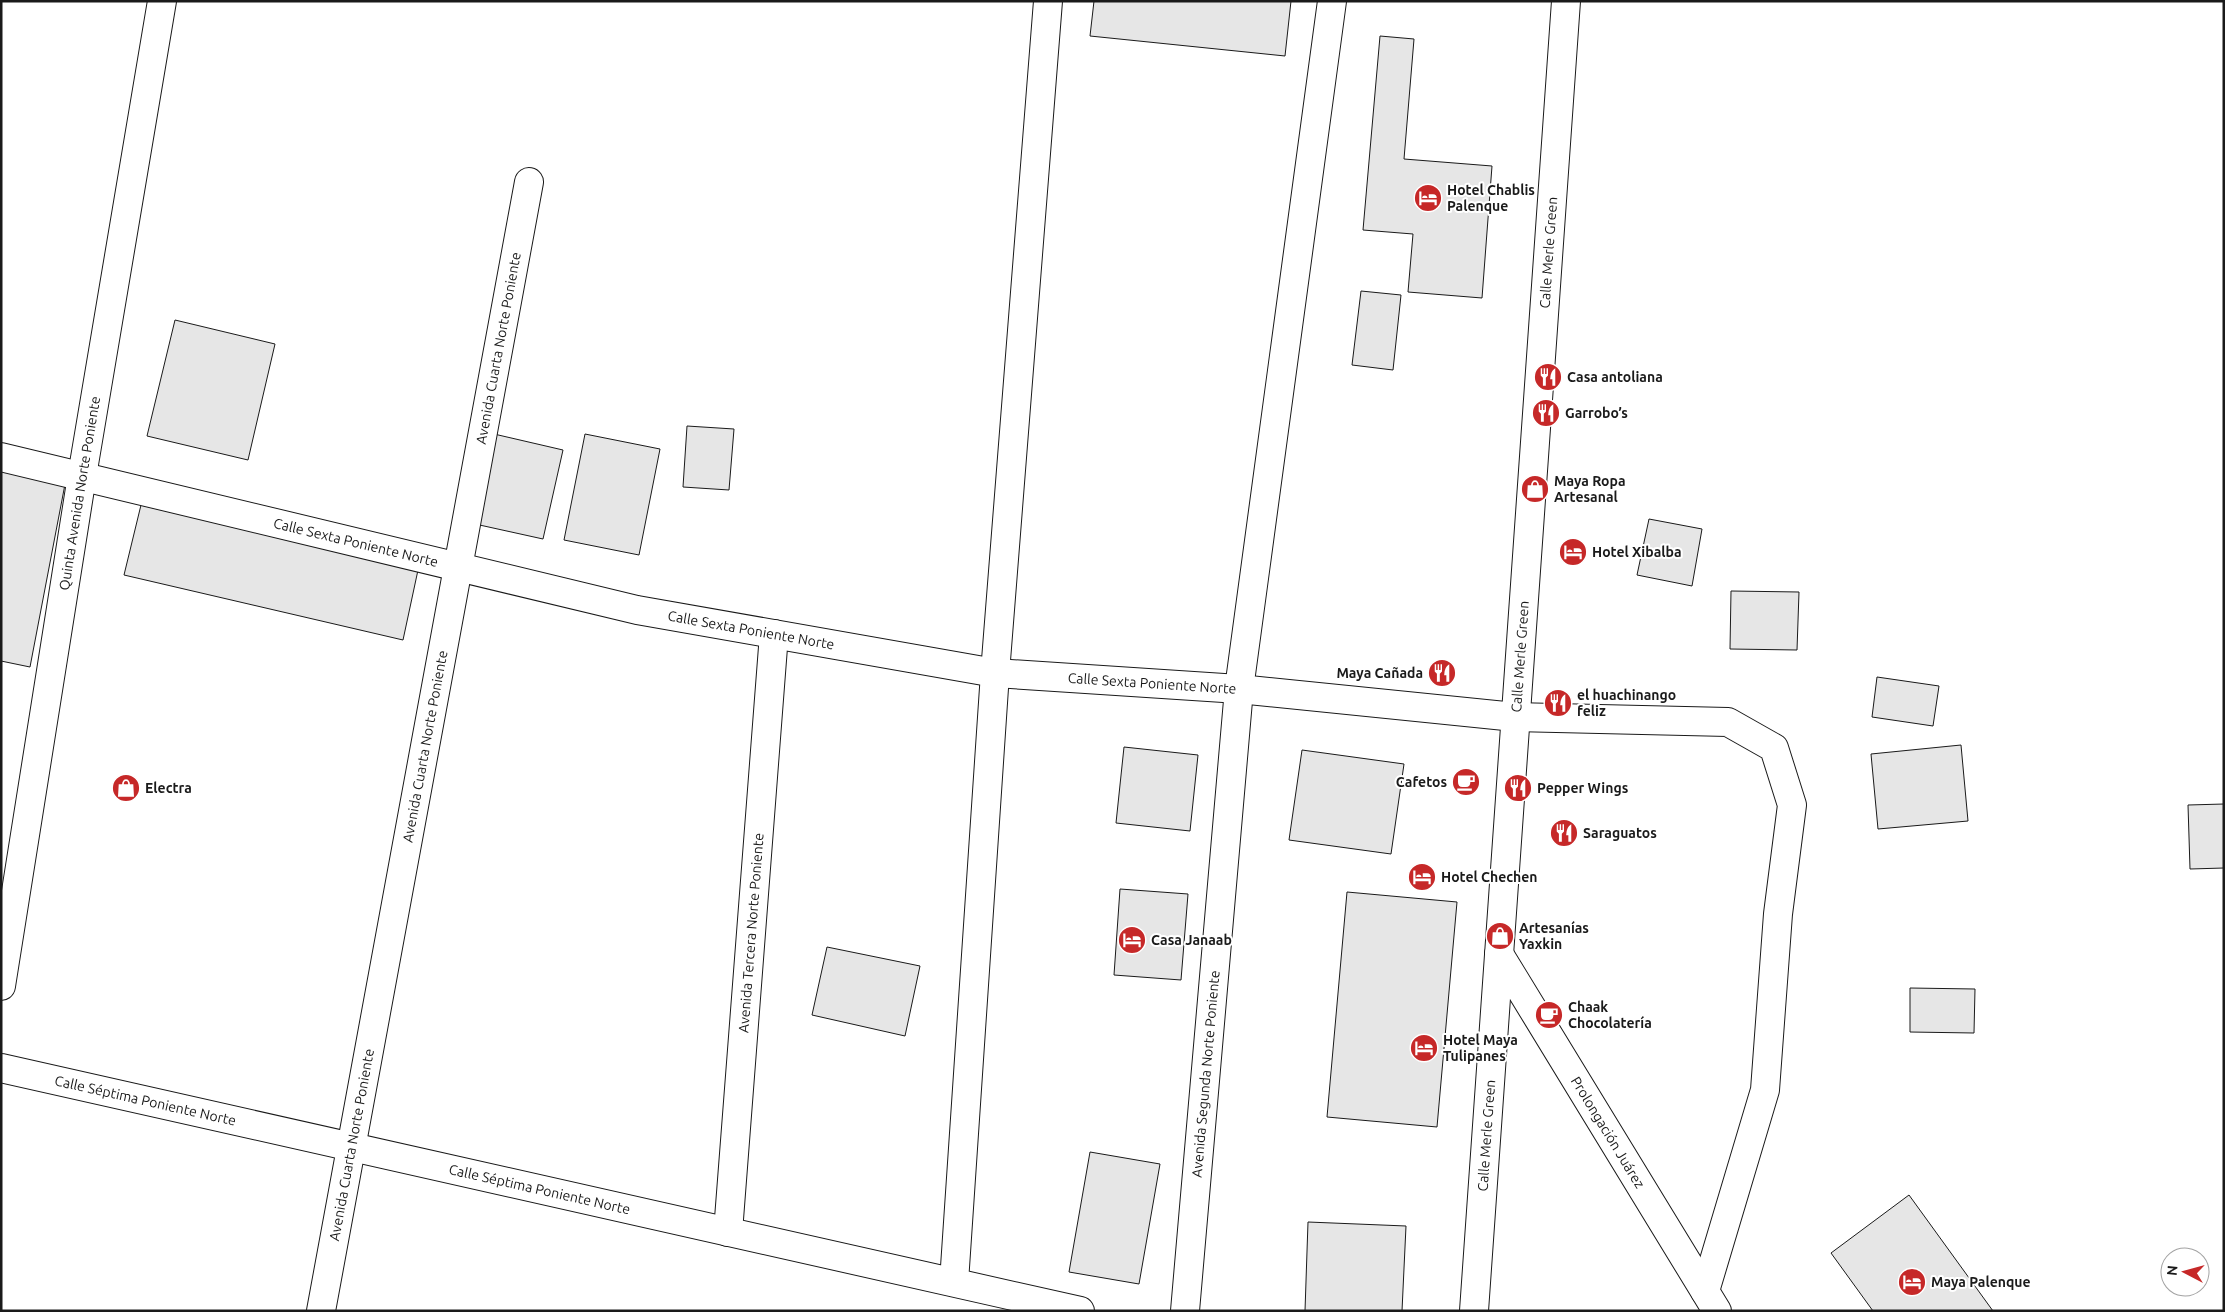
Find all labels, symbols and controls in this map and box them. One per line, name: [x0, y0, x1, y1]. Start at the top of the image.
place label: Hotel Chablis Palenque: [1447, 182, 1535, 214]
hotel icon: Hotel Chablis Palenque: [1413, 183, 1443, 213]
street label: Calle Merle Green: [1536, 196, 1560, 309]
street label: Avenida Cuarta Norte Poniente: [473, 251, 524, 446]
restaurant icon: Casa antoliana: [1533, 362, 1563, 392]
place label: Casa antoliana: [1567, 369, 1663, 385]
street label: Quinta Avenida Norte Poniente: [56, 395, 103, 591]
restaurant icon: Garrobo’s: [1531, 398, 1561, 428]
place label: Garrobo’s: [1565, 405, 1628, 421]
place label: Maya Ropa Artesanal: [1554, 473, 1626, 505]
shop icon: Maya Ropa Artesanal: [1520, 474, 1550, 504]
street label: Calle Sexta Poniente Norte: [272, 515, 440, 570]
hotel icon: Hotel Xibalba: [1558, 537, 1588, 567]
place label: Hotel Xibalba: [1592, 544, 1681, 560]
street label: Calle Merle Green: [1508, 600, 1532, 713]
street label: Calle Sexta Poniente Norte: [667, 608, 836, 653]
street label: Avenida Cuarta Norte Poniente: [399, 649, 451, 844]
restaurant icon: Maya Cañada: [1427, 658, 1457, 688]
place label: Maya Cañada: [1336, 665, 1423, 681]
street label: Calle Sexta Poniente Norte: [1067, 670, 1237, 697]
place label: el huachinango feliz: [1577, 687, 1676, 719]
restaurant icon: el huachinango feliz: [1543, 688, 1573, 718]
cafe icon: Cafetos: [1451, 767, 1481, 797]
shop icon: Electra: [111, 773, 141, 803]
restaurant icon: Pepper Wings: [1503, 773, 1533, 803]
place label: Cafetos: [1396, 774, 1447, 790]
place label: Electra: [145, 780, 192, 796]
place label: Pepper Wings: [1537, 780, 1629, 796]
restaurant icon: Saraguatos: [1549, 818, 1579, 848]
place label: Saraguatos: [1583, 825, 1657, 841]
street label: Avenida Tercera Norte Poniente: [735, 832, 767, 1033]
hotel icon: Hotel Chechen: [1407, 862, 1437, 892]
place label: Hotel Chechen: [1441, 869, 1538, 885]
place label: Artesanías Yaxkin: [1519, 920, 1589, 952]
shop icon: Artesanías Yaxkin: [1485, 921, 1515, 951]
hotel icon: Casa Janaab: [1117, 925, 1147, 955]
place label: Casa Janaab: [1151, 932, 1232, 948]
street label: Avenida Segunda Norte Poniente: [1189, 970, 1223, 1178]
place label: Chaak Chocolatería: [1568, 999, 1652, 1031]
cafe icon: Chaak Chocolatería: [1534, 1000, 1564, 1030]
place label: Hotel Maya Tulipanes: [1443, 1032, 1518, 1064]
hotel icon: Hotel Maya Tulipanes: [1409, 1033, 1439, 1063]
street label: Avenida Cuarta Norte Poniente: [326, 1047, 377, 1242]
street label: Calle Séptima Poniente Norte: [53, 1072, 238, 1129]
street label: Prolongación Juárez: [1568, 1074, 1648, 1191]
street label: Calle Merle Green: [1474, 1079, 1498, 1192]
street label: Calle Séptima Poniente Norte: [447, 1161, 632, 1217]
north arrow: [2160, 1247, 2210, 1297]
text: N: [2164, 1265, 2181, 1277]
hotel icon: Maya Palenque: [1897, 1267, 1927, 1297]
place label: Maya Palenque: [1931, 1274, 2031, 1290]

